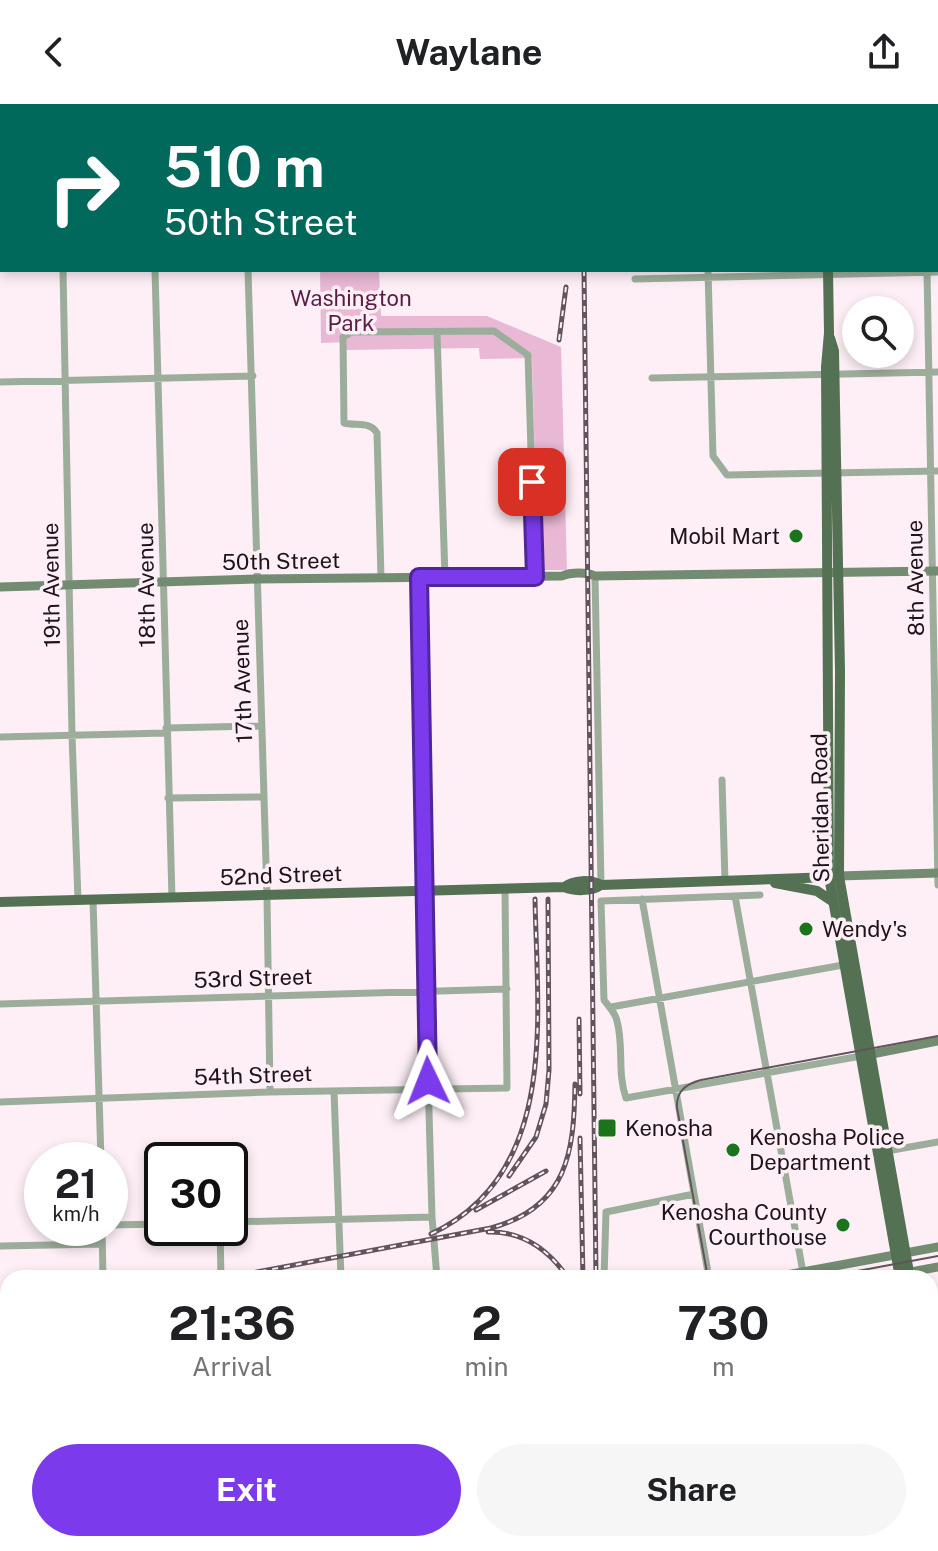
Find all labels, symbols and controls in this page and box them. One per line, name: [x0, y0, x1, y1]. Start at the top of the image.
icon: back: [32, 30, 76, 74]
icon: share: [862, 30, 906, 74]
text: Waylane: [395, 31, 543, 73]
text: 510 m: [164, 134, 325, 200]
icon: right: [32, 136, 136, 240]
text: 50th Street: [164, 201, 358, 243]
park label: Washington Park: [290, 285, 412, 336]
map controls: [842, 296, 914, 368]
button: search: [842, 296, 914, 368]
pin: [498, 448, 566, 516]
icon: arrive: [510, 460, 554, 504]
street label: 8th Avenue: [901, 520, 929, 636]
street label: 19th Avenue: [37, 522, 65, 648]
street label: 18th Avenue: [132, 522, 160, 648]
place label: Mobil Mart: [669, 523, 780, 549]
marker: Mobil Mart: [787, 527, 805, 545]
street label: 50th Street: [222, 547, 340, 575]
street label: 17th Avenue: [227, 618, 257, 744]
street label: Sheridan Road: [806, 733, 834, 883]
street label: 52nd Street: [219, 860, 343, 890]
place label: Wendy's: [822, 916, 907, 942]
marker: Wendy's: [797, 920, 815, 938]
street label: 53rd Street: [193, 963, 313, 993]
position arrow: [386, 1039, 470, 1123]
street label: 54th Street: [193, 1060, 313, 1090]
place label: Kenosha: [625, 1115, 713, 1141]
marker: Kenosha: [596, 1117, 618, 1139]
place label: Kenosha Police Department: [749, 1124, 905, 1175]
marker: Kenosha Police Department: [724, 1141, 742, 1159]
speed limit sign: 30: [144, 1142, 248, 1246]
text: 21: [55, 1160, 97, 1207]
place label: Kenosha County Courthouse: [661, 1199, 827, 1250]
text: km/h: [52, 1202, 100, 1226]
marker: Kenosha County Courthouse: [834, 1216, 852, 1234]
text: 21:36: [169, 1294, 296, 1351]
text: 2: [471, 1294, 502, 1351]
text: 730: [677, 1294, 769, 1351]
text: Arrival: [192, 1351, 272, 1382]
text: min: [465, 1351, 509, 1382]
text: m: [712, 1351, 735, 1382]
button: Exit: [32, 1444, 461, 1536]
button: Share: [477, 1444, 906, 1536]

